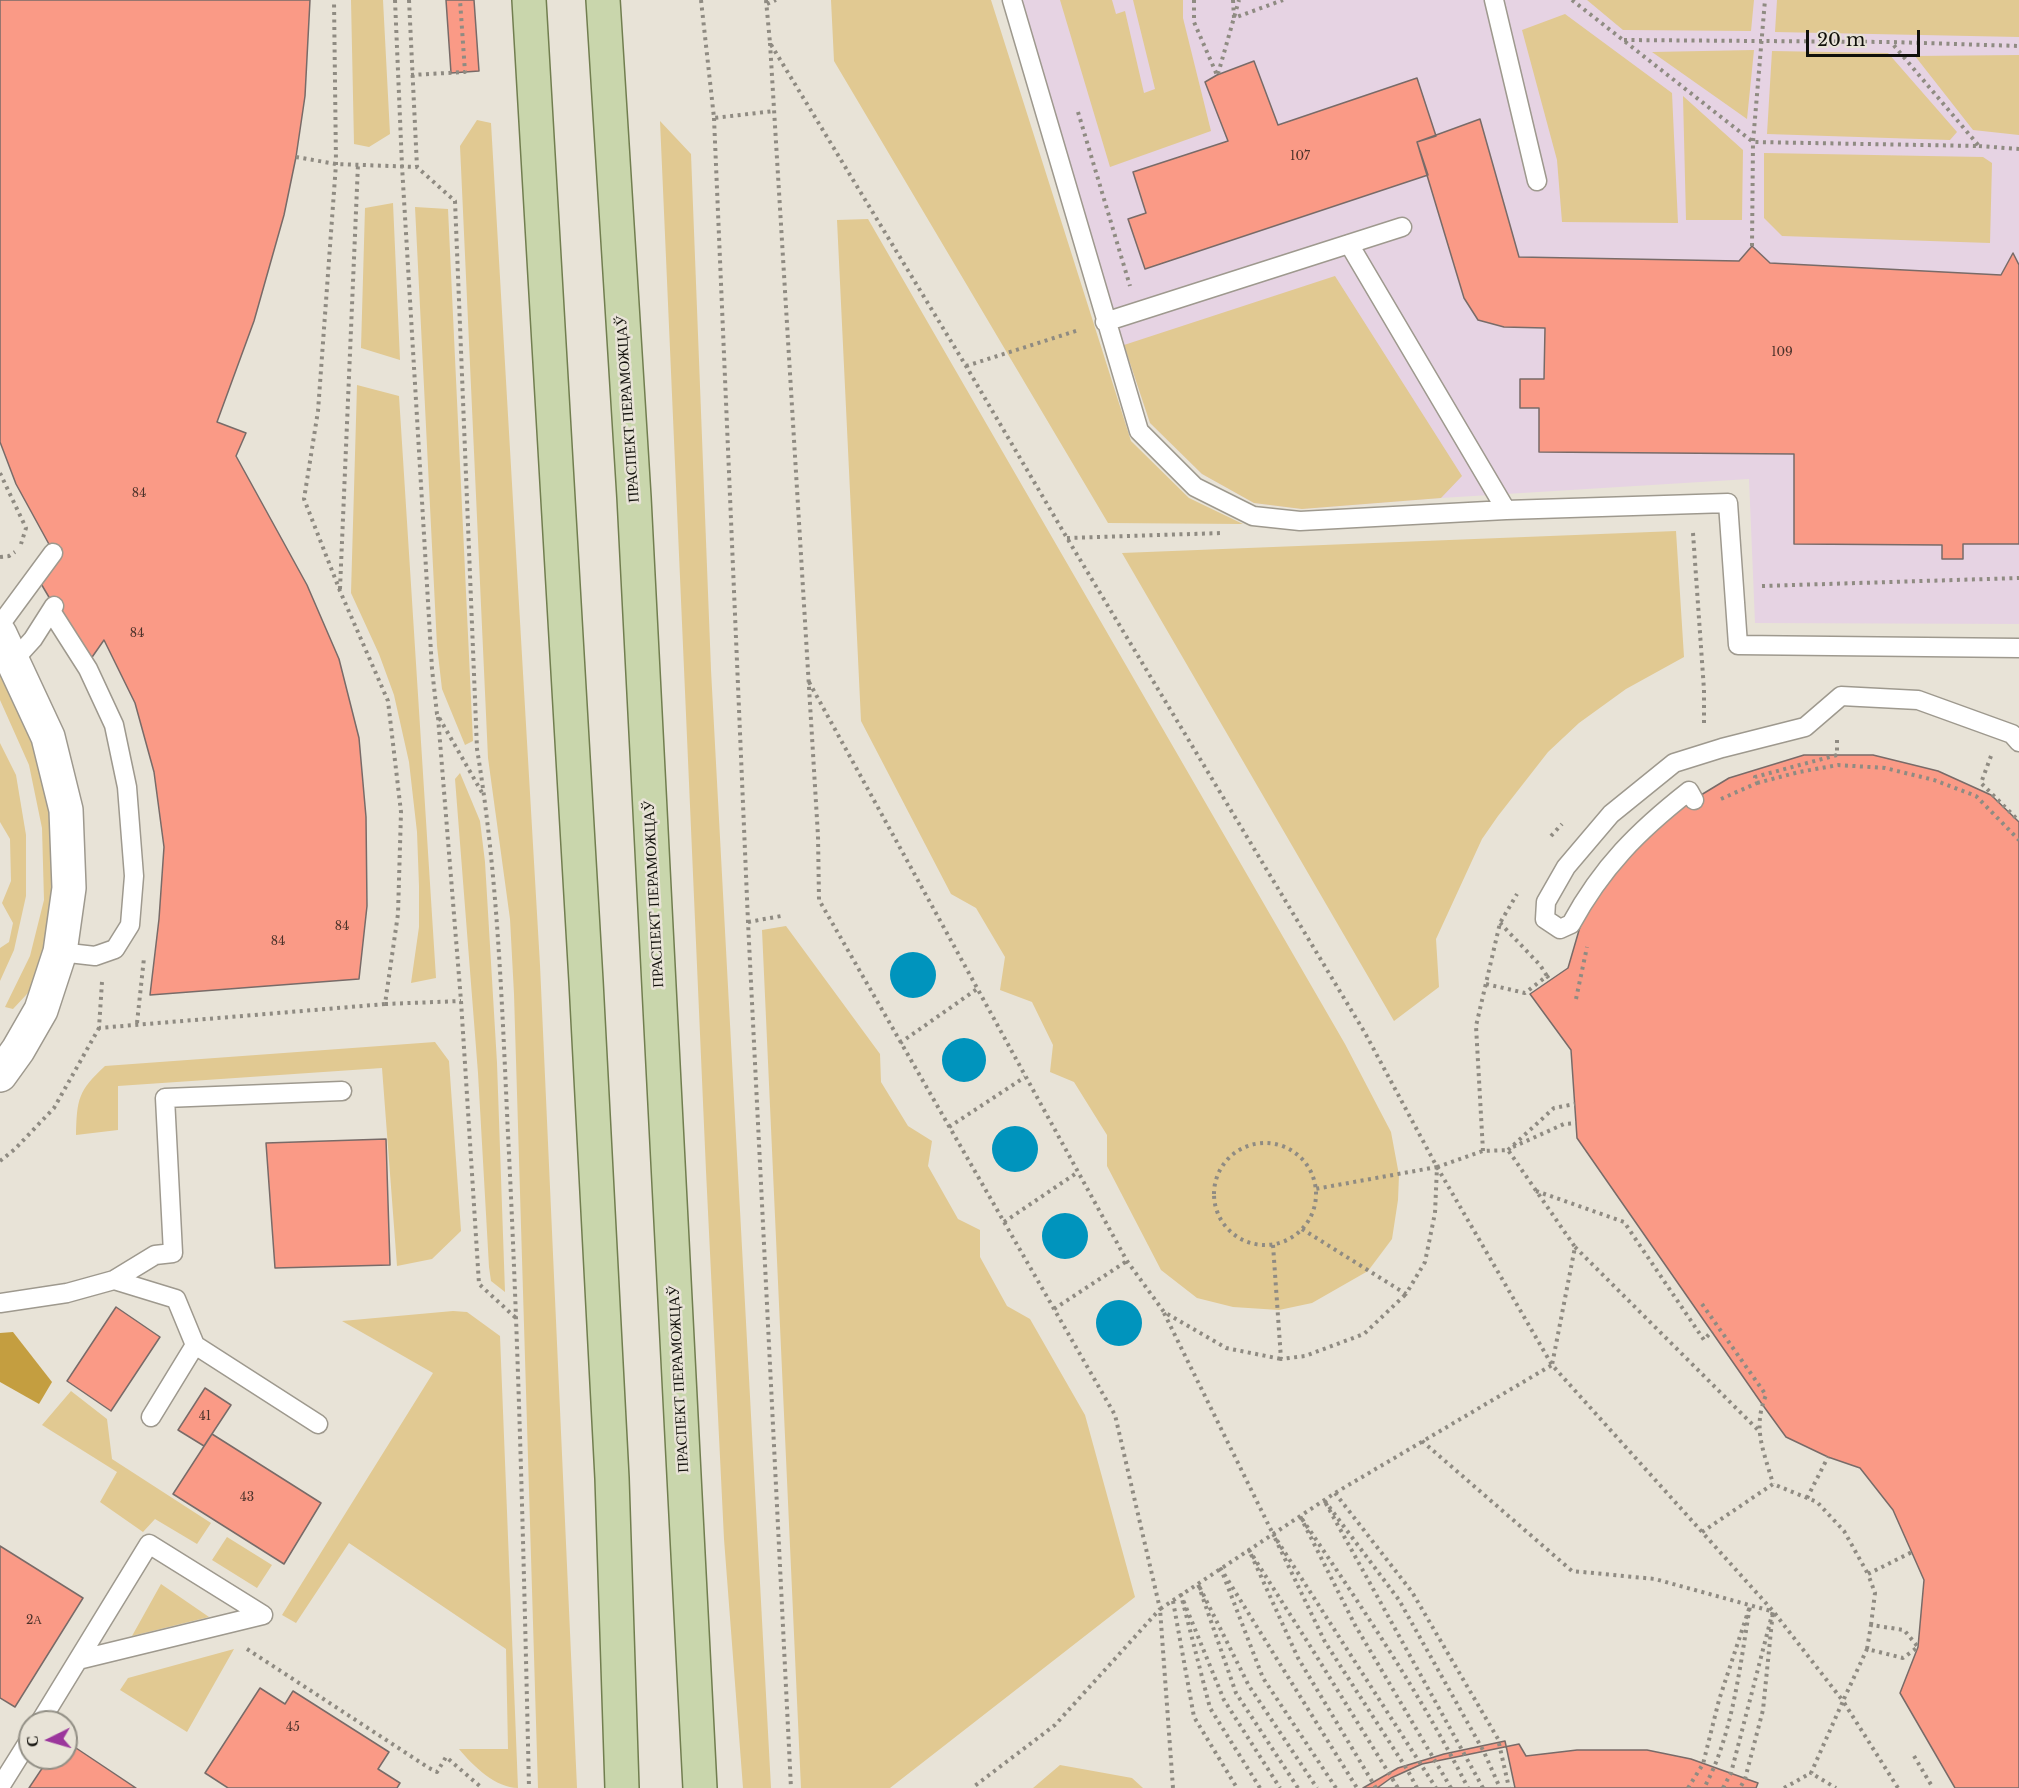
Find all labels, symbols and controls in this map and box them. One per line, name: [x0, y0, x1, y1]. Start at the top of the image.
scale bar: [1809, 18, 1923, 56]
text: 20 m: [1817, 29, 1865, 51]
house number: 107: [1290, 150, 1310, 164]
street label: ПРАСПЕКТ ПЕРАМОЖЦАЎ: [612, 315, 644, 503]
house number: 109: [1771, 346, 1793, 360]
house number: 84: [132, 487, 146, 501]
house number: 84: [130, 627, 144, 641]
street label: ПРАСПЕКТ ПЕРАМОЖЦАЎ: [640, 800, 668, 988]
house number: 84: [335, 920, 349, 934]
house number: 84: [271, 935, 285, 949]
street label: ПРАСПЕКТ ПЕРАМОЖЦАЎ: [665, 1285, 693, 1473]
house number: 41: [199, 1410, 211, 1424]
house number: 43: [240, 1491, 254, 1505]
house number: 2А: [26, 1614, 42, 1628]
north arrow: [18, 1710, 78, 1770]
house number: 45: [286, 1721, 300, 1735]
text: С: [22, 1735, 43, 1748]

